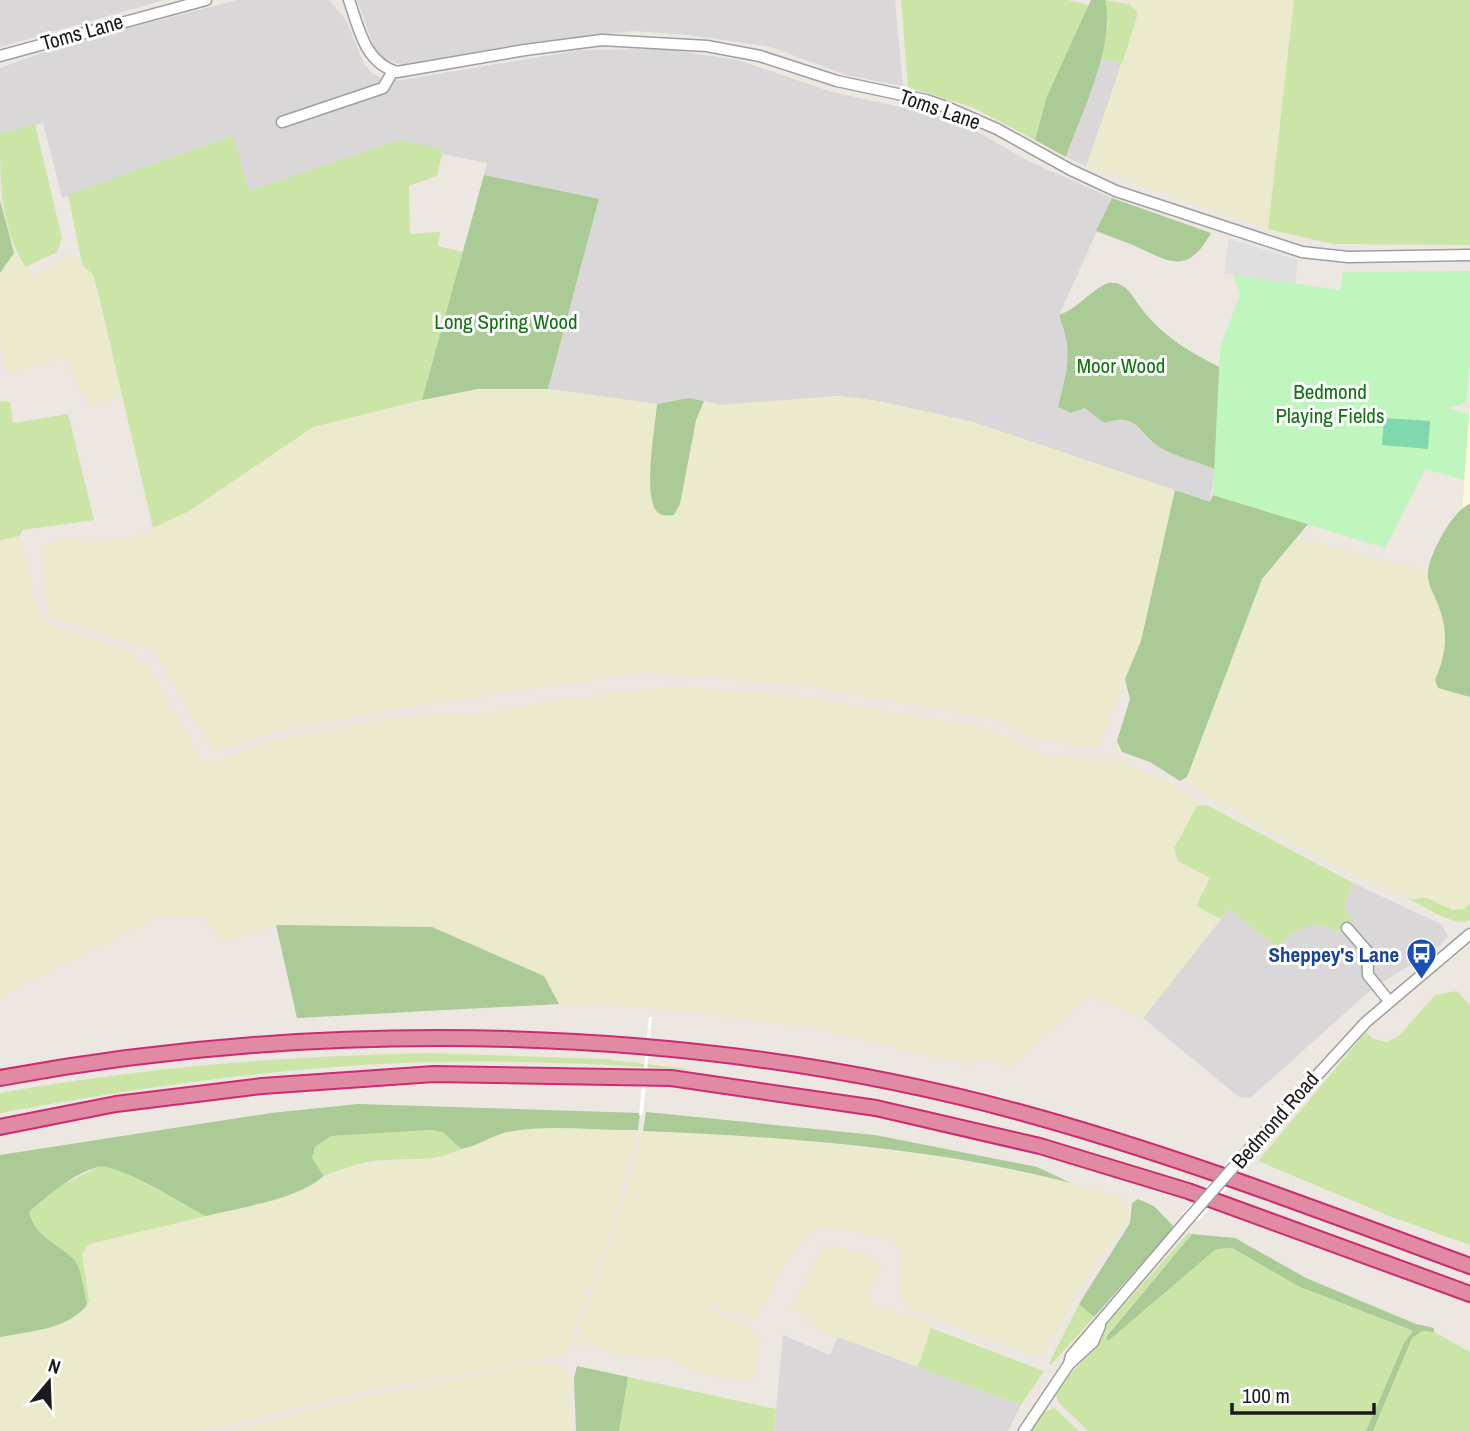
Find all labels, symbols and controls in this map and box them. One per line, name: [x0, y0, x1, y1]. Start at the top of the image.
street label: Toms Lane: [38, 6, 126, 58]
street label: Toms Lane: [895, 82, 985, 136]
park label: Long Spring Wood: [434, 307, 578, 336]
park label: Moor Wood: [1077, 351, 1165, 380]
park label: Bedmond Playing Fields: [1275, 377, 1385, 430]
bus stop icon: Sheppey's Lane: [1405, 937, 1439, 981]
place label: Sheppey's Lane: [1269, 940, 1399, 969]
street label: Bedmond Road: [1225, 1065, 1325, 1175]
north arrow: [14, 1347, 84, 1417]
text: N: [45, 1352, 64, 1380]
scale bar: [1232, 1372, 1374, 1416]
text: 100 m: [1242, 1381, 1290, 1410]

